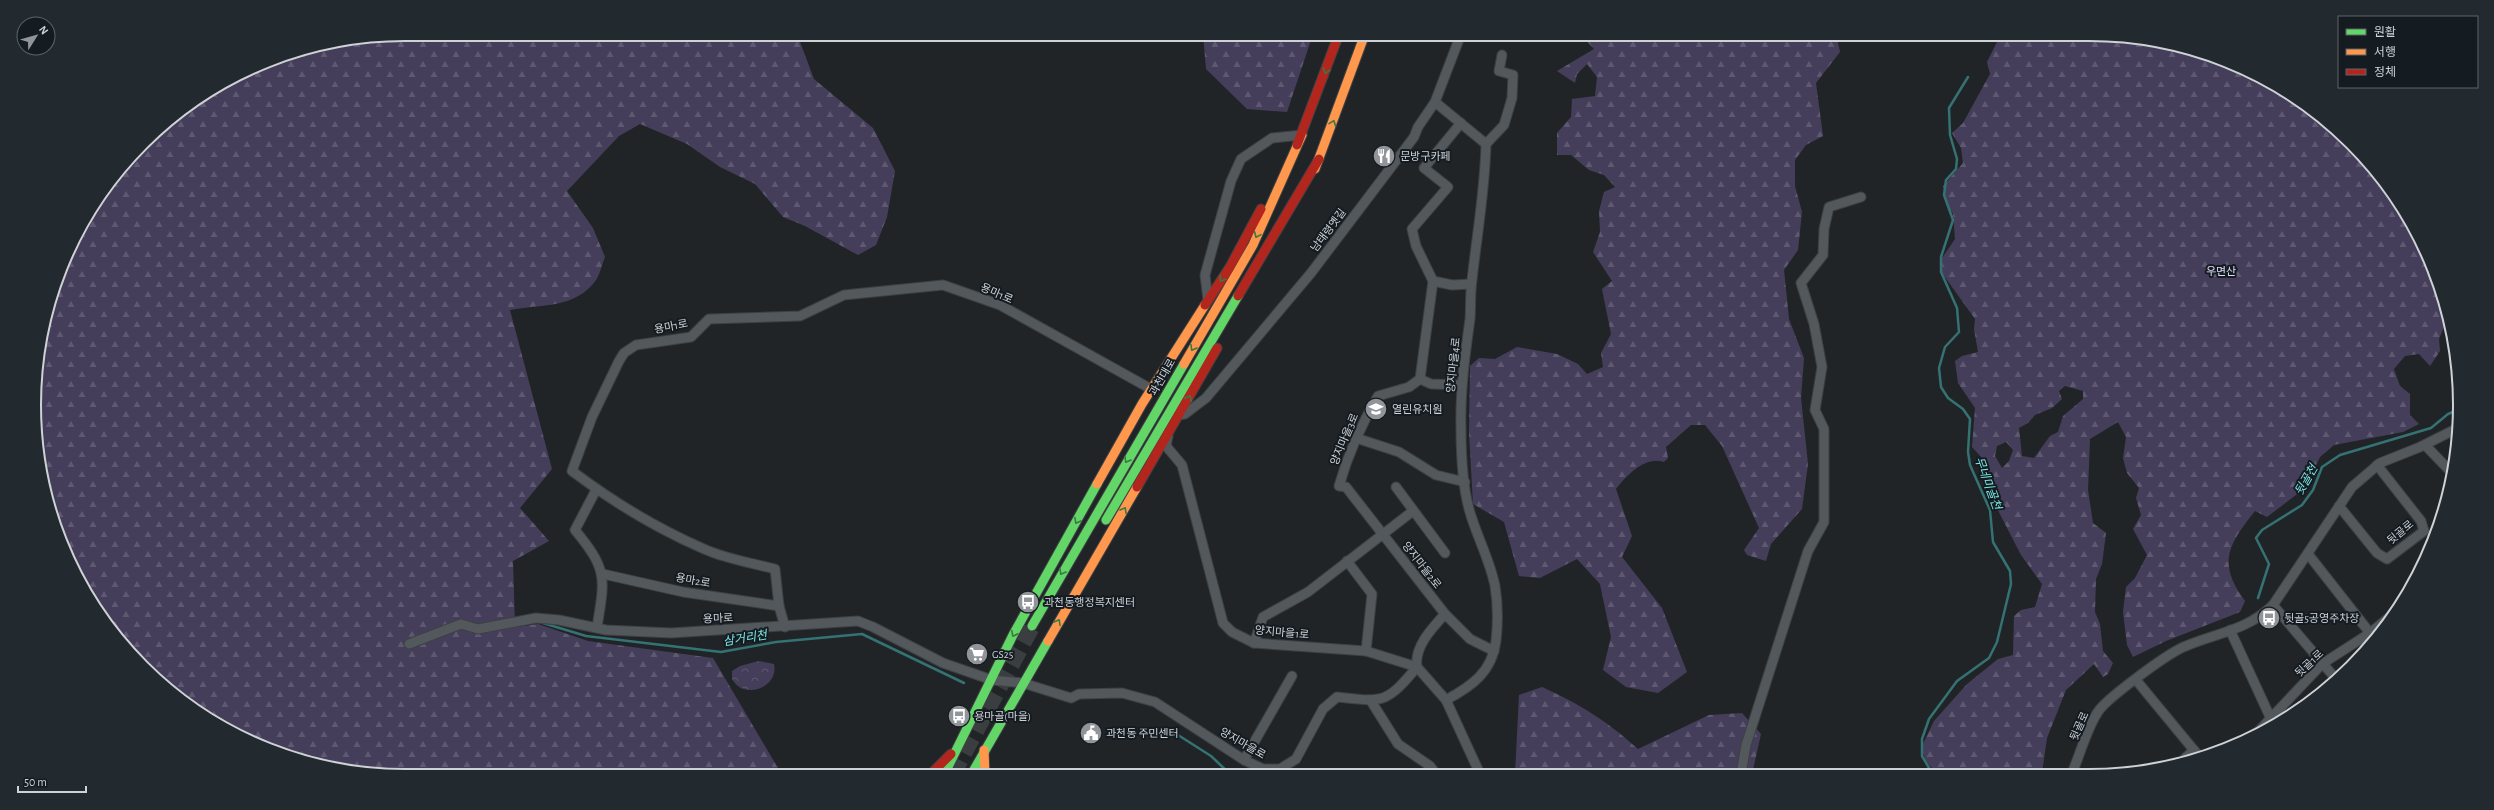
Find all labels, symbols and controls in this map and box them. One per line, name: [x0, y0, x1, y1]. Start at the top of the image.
north arrow: [16, 16, 56, 56]
legend: [2338, 16, 2478, 88]
text: N: [37, 24, 50, 37]
text: 원활: [2374, 26, 2396, 38]
text: 서행: [2374, 46, 2396, 58]
text: 정체: [2374, 66, 2396, 78]
one-way arrow: [1322, 67, 1330, 74]
one-way arrow: [1328, 120, 1337, 127]
restaurant icon: 문방구카페: [1371, 143, 1397, 169]
place label: 문방구카페: [1400, 151, 1451, 162]
street label: 남태령옛길: [1309, 207, 1348, 254]
one-way arrow: [1254, 231, 1262, 238]
park label: 우면산: [2206, 266, 2236, 277]
one-way arrow: [1220, 275, 1227, 282]
street label: 용마1로: [979, 282, 1015, 305]
street label: 용마1로: [653, 318, 689, 335]
street label: 양지마을4로: [1445, 337, 1462, 393]
one-way arrow: [1190, 343, 1197, 351]
street label: 과천대로: [1147, 356, 1177, 398]
one-way arrow: [1184, 395, 1191, 402]
school or university icon: 열린유치원: [1363, 396, 1389, 422]
place label: 열린유치원: [1392, 404, 1443, 415]
street label: 양지마을3로: [1329, 412, 1360, 467]
water label: 무네미골천: [1973, 455, 2004, 513]
one-way arrow: [1125, 456, 1132, 463]
water label: 뒷골천: [2293, 461, 2320, 497]
one-way arrow: [1119, 507, 1126, 514]
one-way arrow: [1074, 517, 1081, 524]
street label: 뒷골로: [2385, 518, 2415, 546]
street label: 양지마을2로: [1400, 540, 1443, 591]
one-way arrow: [1060, 568, 1067, 575]
street label: 용마2로: [675, 572, 711, 589]
bus stop icon: 과천동행정복지센터: [1015, 589, 1041, 615]
place label: 과천동행정복지센터: [1044, 596, 1135, 608]
bus stop icon: 뒷골5공영주차장: [2256, 605, 2282, 631]
street label: 용마로: [703, 612, 733, 625]
place label: 뒷골5공영주차장: [2284, 613, 2359, 624]
one-way arrow: [1053, 619, 1060, 626]
street label: 양지마을1로: [1254, 625, 1310, 640]
water label: 삼거리천: [722, 628, 770, 647]
one-way arrow: [1011, 630, 1018, 638]
supermarket icon: GS25: [964, 641, 990, 667]
street label: 뒷골1로: [2293, 648, 2326, 679]
place label: GS25: [992, 649, 1014, 660]
bus stop icon: 용마골(마을): [946, 703, 972, 729]
street label: 뒷골로: [2068, 710, 2091, 742]
place label: 용마골(마을): [974, 711, 1031, 722]
public building icon: 과천동 주민센터: [1078, 720, 1104, 746]
street label: 양지마을로: [1218, 726, 1267, 761]
place label: 과천동 주민센터: [1106, 727, 1179, 739]
scale bar: [18, 768, 86, 794]
text: 50 m: [24, 776, 47, 788]

